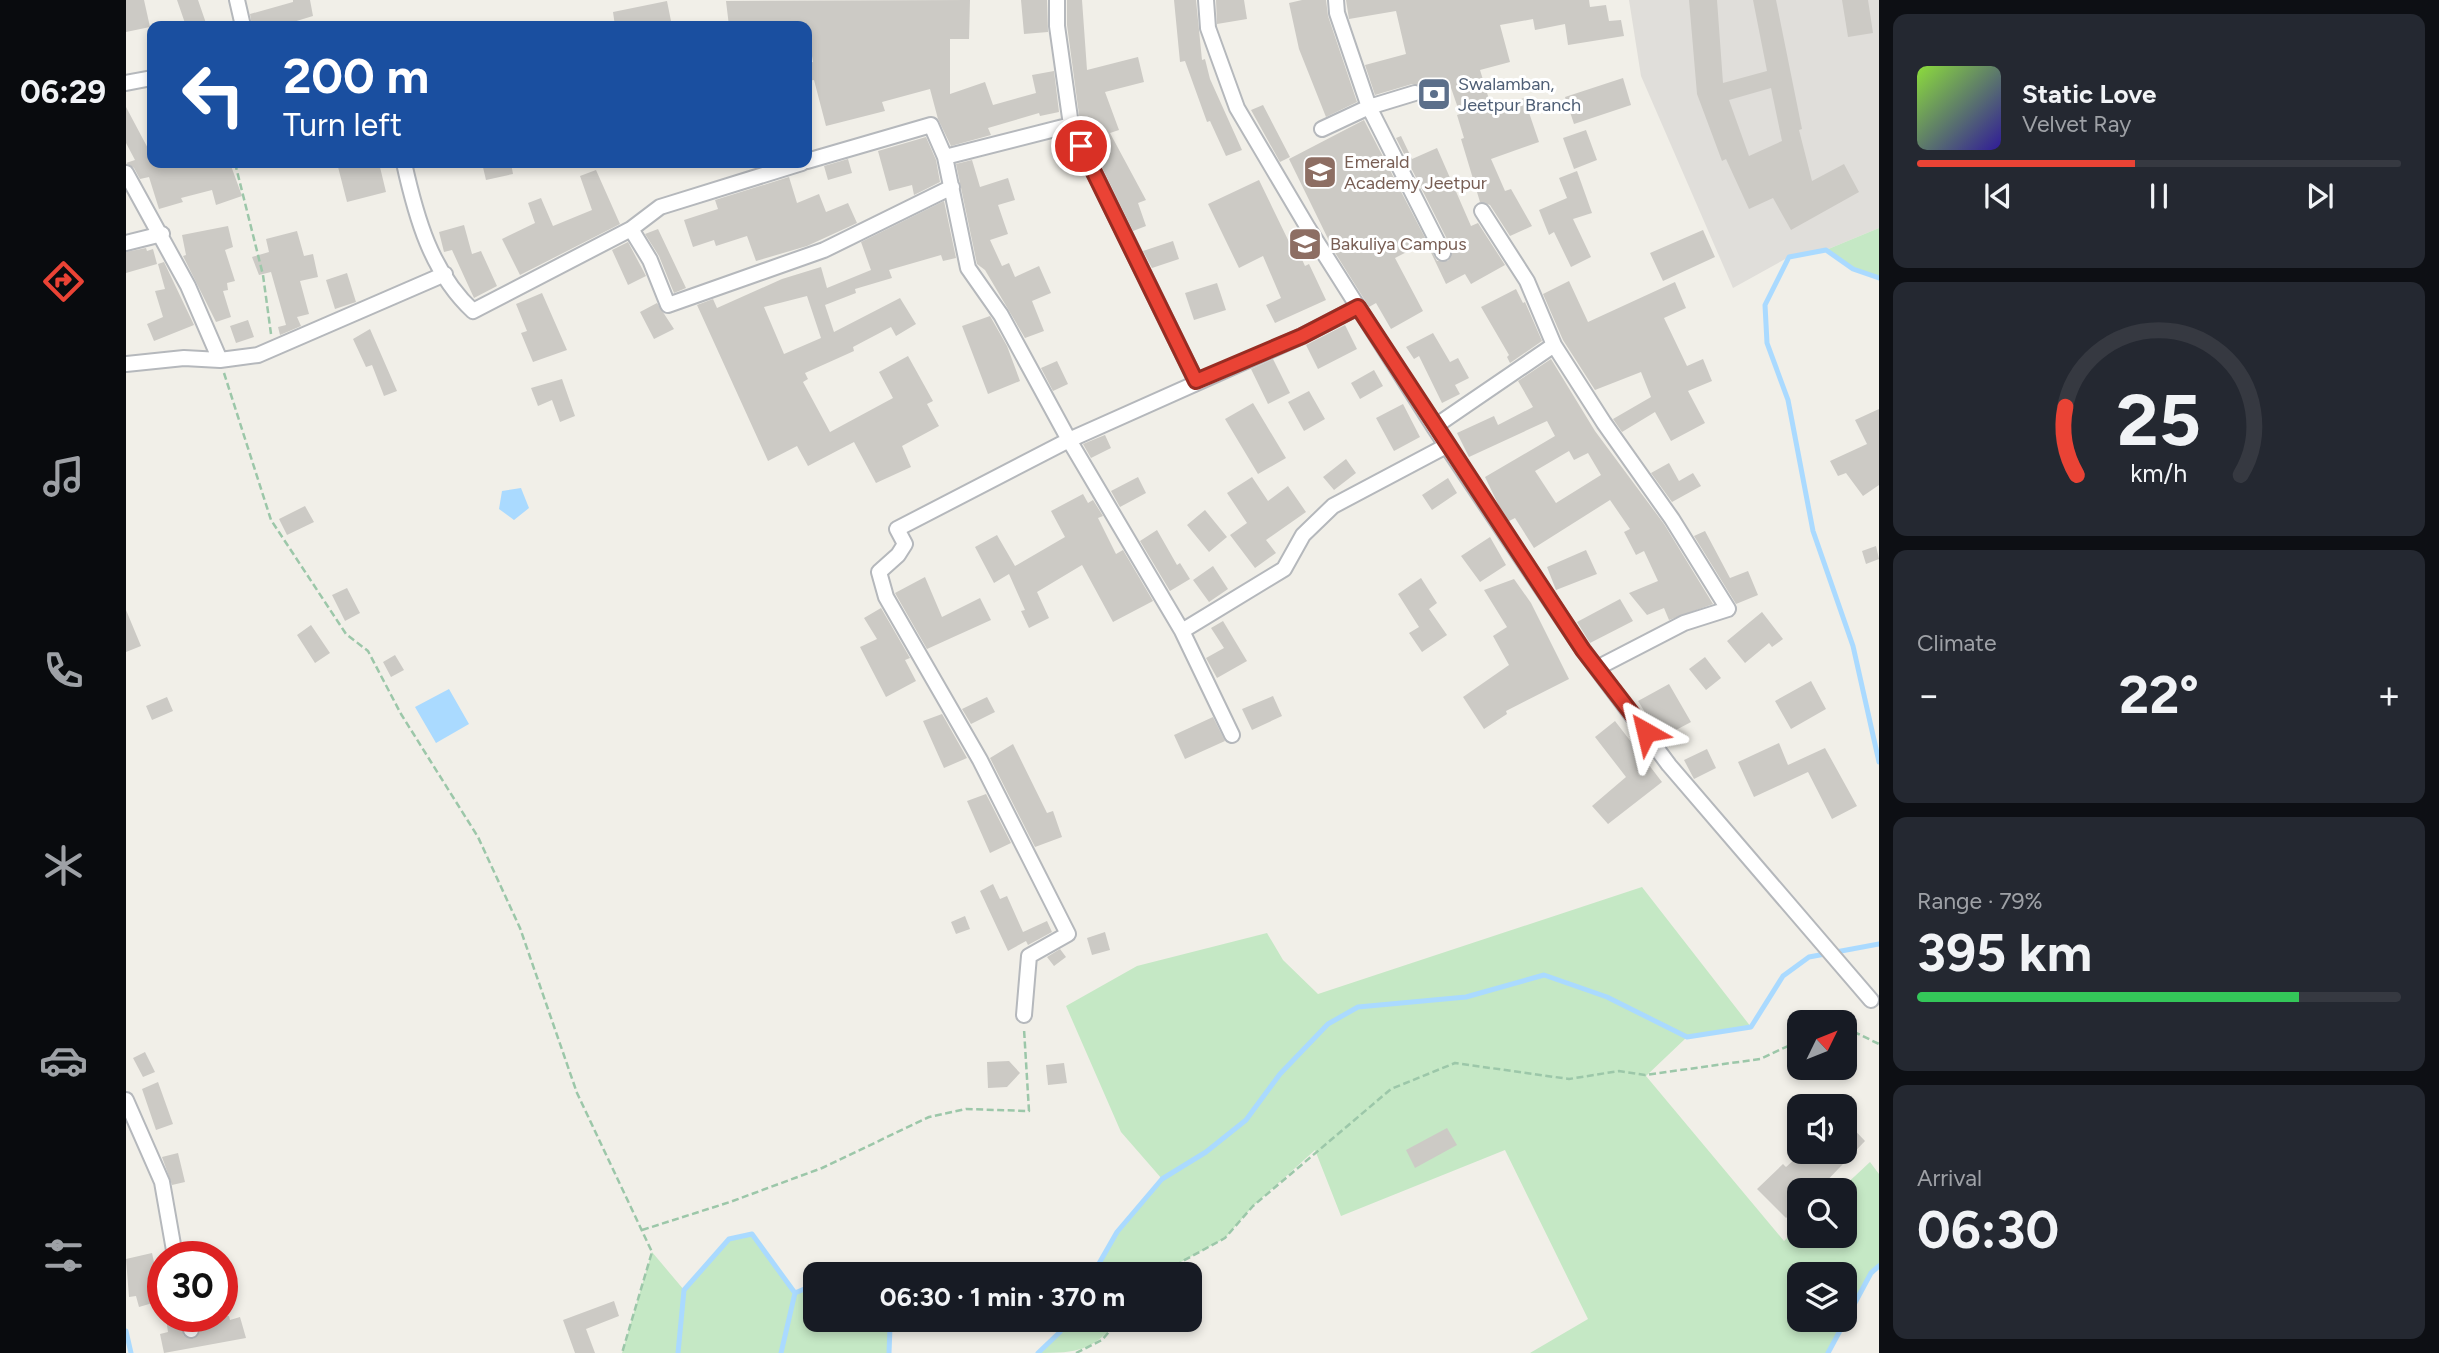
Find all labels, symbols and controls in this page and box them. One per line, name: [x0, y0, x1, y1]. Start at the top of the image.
text: 200 m: [283, 46, 429, 105]
icon: left: [168, 49, 259, 140]
text: 06:29: [20, 73, 106, 111]
place label: Swalamban, Jeetpur Branch: [1458, 73, 1581, 116]
bank icon: Swalamban, Jeetpur Branch: [1415, 75, 1453, 113]
text: Static Love: [2022, 78, 2156, 110]
text: Turn left: [283, 106, 402, 144]
text: Velvet Ray: [2022, 110, 2131, 138]
pin: [1051, 116, 1111, 176]
icon: arrive: [1062, 127, 1100, 165]
place label: Emerald Academy Jeetpur: [1344, 151, 1487, 194]
school or university icon: Emerald Academy Jeetpur: [1301, 153, 1339, 191]
icon: previous: [1979, 177, 2017, 215]
icon: pause: [2140, 177, 2178, 215]
icon: next: [2301, 177, 2339, 215]
school or university icon: Bakuliya Campus: [1286, 225, 1324, 263]
place label: Bakuliya Campus: [1330, 233, 1467, 255]
icon: directions: [39, 257, 88, 306]
text: 25: [2117, 376, 2201, 463]
icon: music: [39, 452, 88, 501]
text: km/h: [2130, 457, 2188, 487]
text: Climate: [1917, 629, 1996, 657]
icon: phone: [39, 646, 88, 695]
text: 22°: [2119, 664, 2199, 726]
text: −: [1917, 672, 1941, 718]
text: +: [2377, 672, 2401, 718]
position arrow: [1609, 695, 1683, 769]
icon: climate: [39, 841, 88, 890]
text: Range · 79%: [1917, 887, 2043, 915]
text: 395 km: [1917, 922, 2092, 984]
north arrow: [1787, 1010, 1857, 1080]
map controls: [1787, 1010, 1857, 1332]
icon: car: [39, 1036, 88, 1085]
button: sound: [1787, 1094, 1857, 1164]
text: Arrival: [1917, 1164, 1982, 1192]
button: search: [1787, 1178, 1857, 1248]
text: 06:30: [1917, 1199, 2059, 1261]
icon: filters: [39, 1231, 88, 1280]
speed limit sign: 30: [147, 1241, 238, 1332]
button: layers: [1787, 1262, 1857, 1332]
text: 06:30 · 1 min · 370 m: [880, 1281, 1125, 1313]

